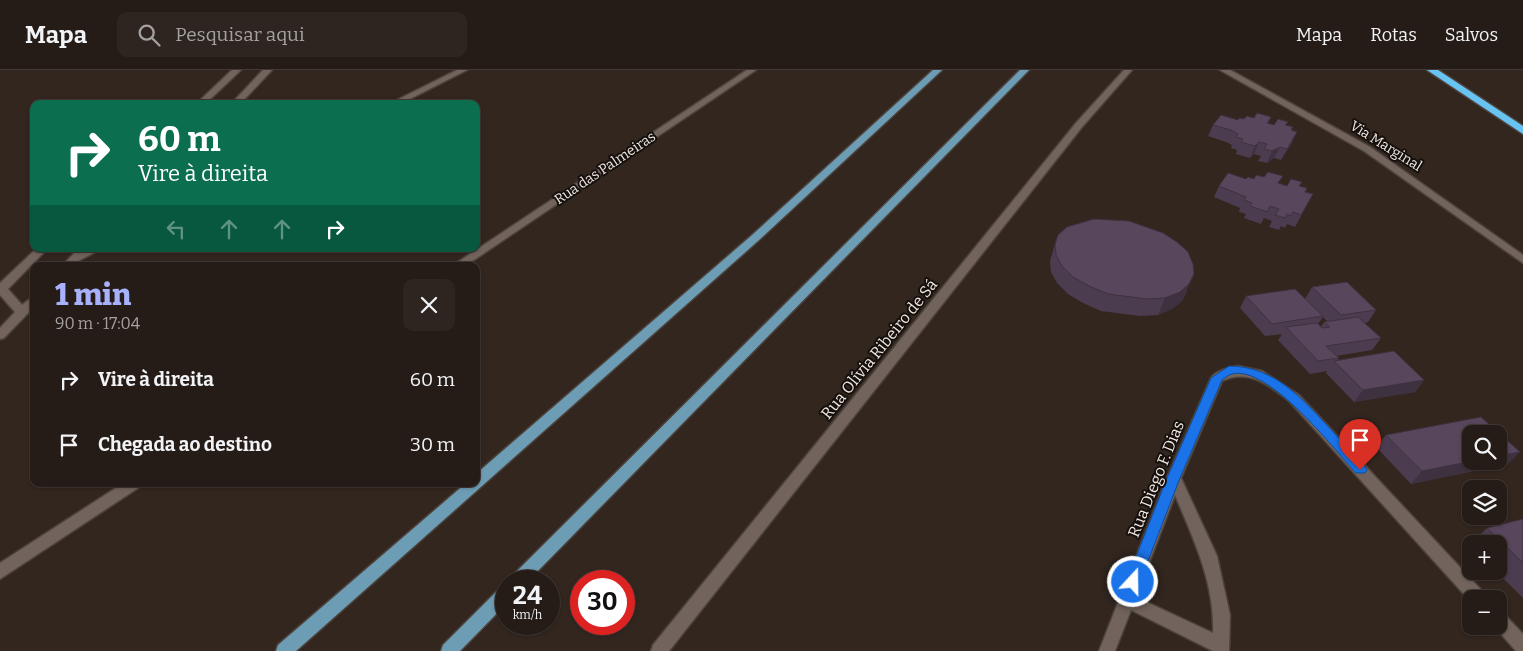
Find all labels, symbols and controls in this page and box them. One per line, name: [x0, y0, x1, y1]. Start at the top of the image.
search box: [117, 12, 467, 57]
text: Mapa: [25, 21, 87, 49]
icon: search: [135, 21, 163, 49]
text: Pesquisar aqui: [175, 23, 305, 46]
text: Mapa: [1296, 24, 1342, 46]
text: Rotas: [1370, 24, 1417, 46]
text: Salvos: [1445, 24, 1498, 46]
street label: Via Marginal: [1347, 117, 1425, 175]
text: 60 m: [138, 118, 221, 160]
icon: right: [55, 120, 120, 185]
street label: Rua das Palmeiras: [551, 128, 659, 208]
text: Vire à direita: [138, 160, 268, 187]
icon: left: [162, 215, 190, 243]
icon: ahead: [215, 215, 243, 243]
icon: ahead: [268, 215, 296, 243]
icon: right: [321, 215, 349, 243]
street label: Rua Olívia Ribeiro de Sá: [817, 275, 941, 423]
text: 1 min: [55, 277, 131, 313]
button: close: [403, 279, 455, 331]
text: 90 m · 17:04: [55, 314, 140, 333]
icon: right: [55, 366, 83, 394]
text: Vire à direita: [98, 368, 214, 391]
text: 60 m: [410, 368, 455, 391]
street label: Rua Diego F. Dias: [1124, 418, 1188, 540]
pin: [1339, 419, 1381, 470]
map controls: [1462, 425, 1507, 635]
button: search: [1462, 425, 1507, 470]
icon: arrive: [1346, 426, 1374, 454]
icon: arrive: [55, 431, 83, 459]
text: Chegada ao destino: [98, 433, 272, 456]
text: 30 m: [410, 433, 455, 456]
button: layers: [1462, 480, 1507, 525]
button: +: [1462, 535, 1507, 580]
position arrow: [1106, 555, 1158, 607]
speed limit sign: 30: [570, 570, 635, 635]
text: 24: [513, 581, 542, 611]
button: −: [1462, 590, 1507, 635]
text: km/h: [513, 608, 542, 622]

